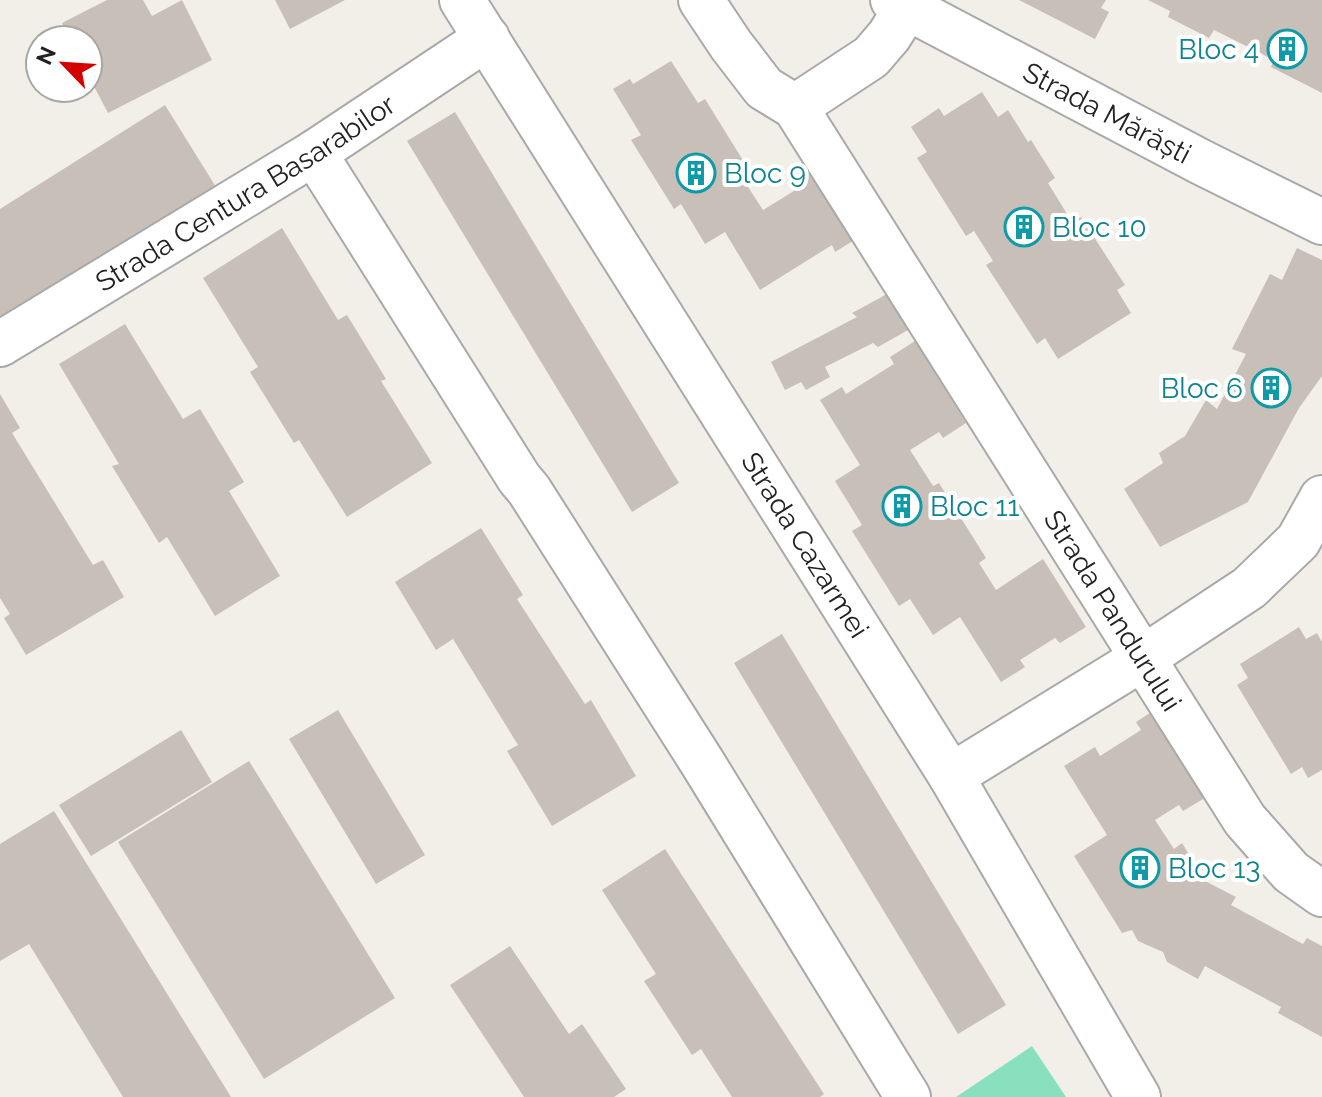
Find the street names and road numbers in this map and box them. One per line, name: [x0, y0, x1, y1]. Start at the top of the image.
street label: Strada Mărăști: [1017, 55, 1196, 171]
street label: Strada Centura Basarabilor: [90, 88, 402, 299]
street label: Strada Cazarmei: [734, 446, 876, 644]
street label: Strada Pandurului: [1037, 504, 1188, 717]

